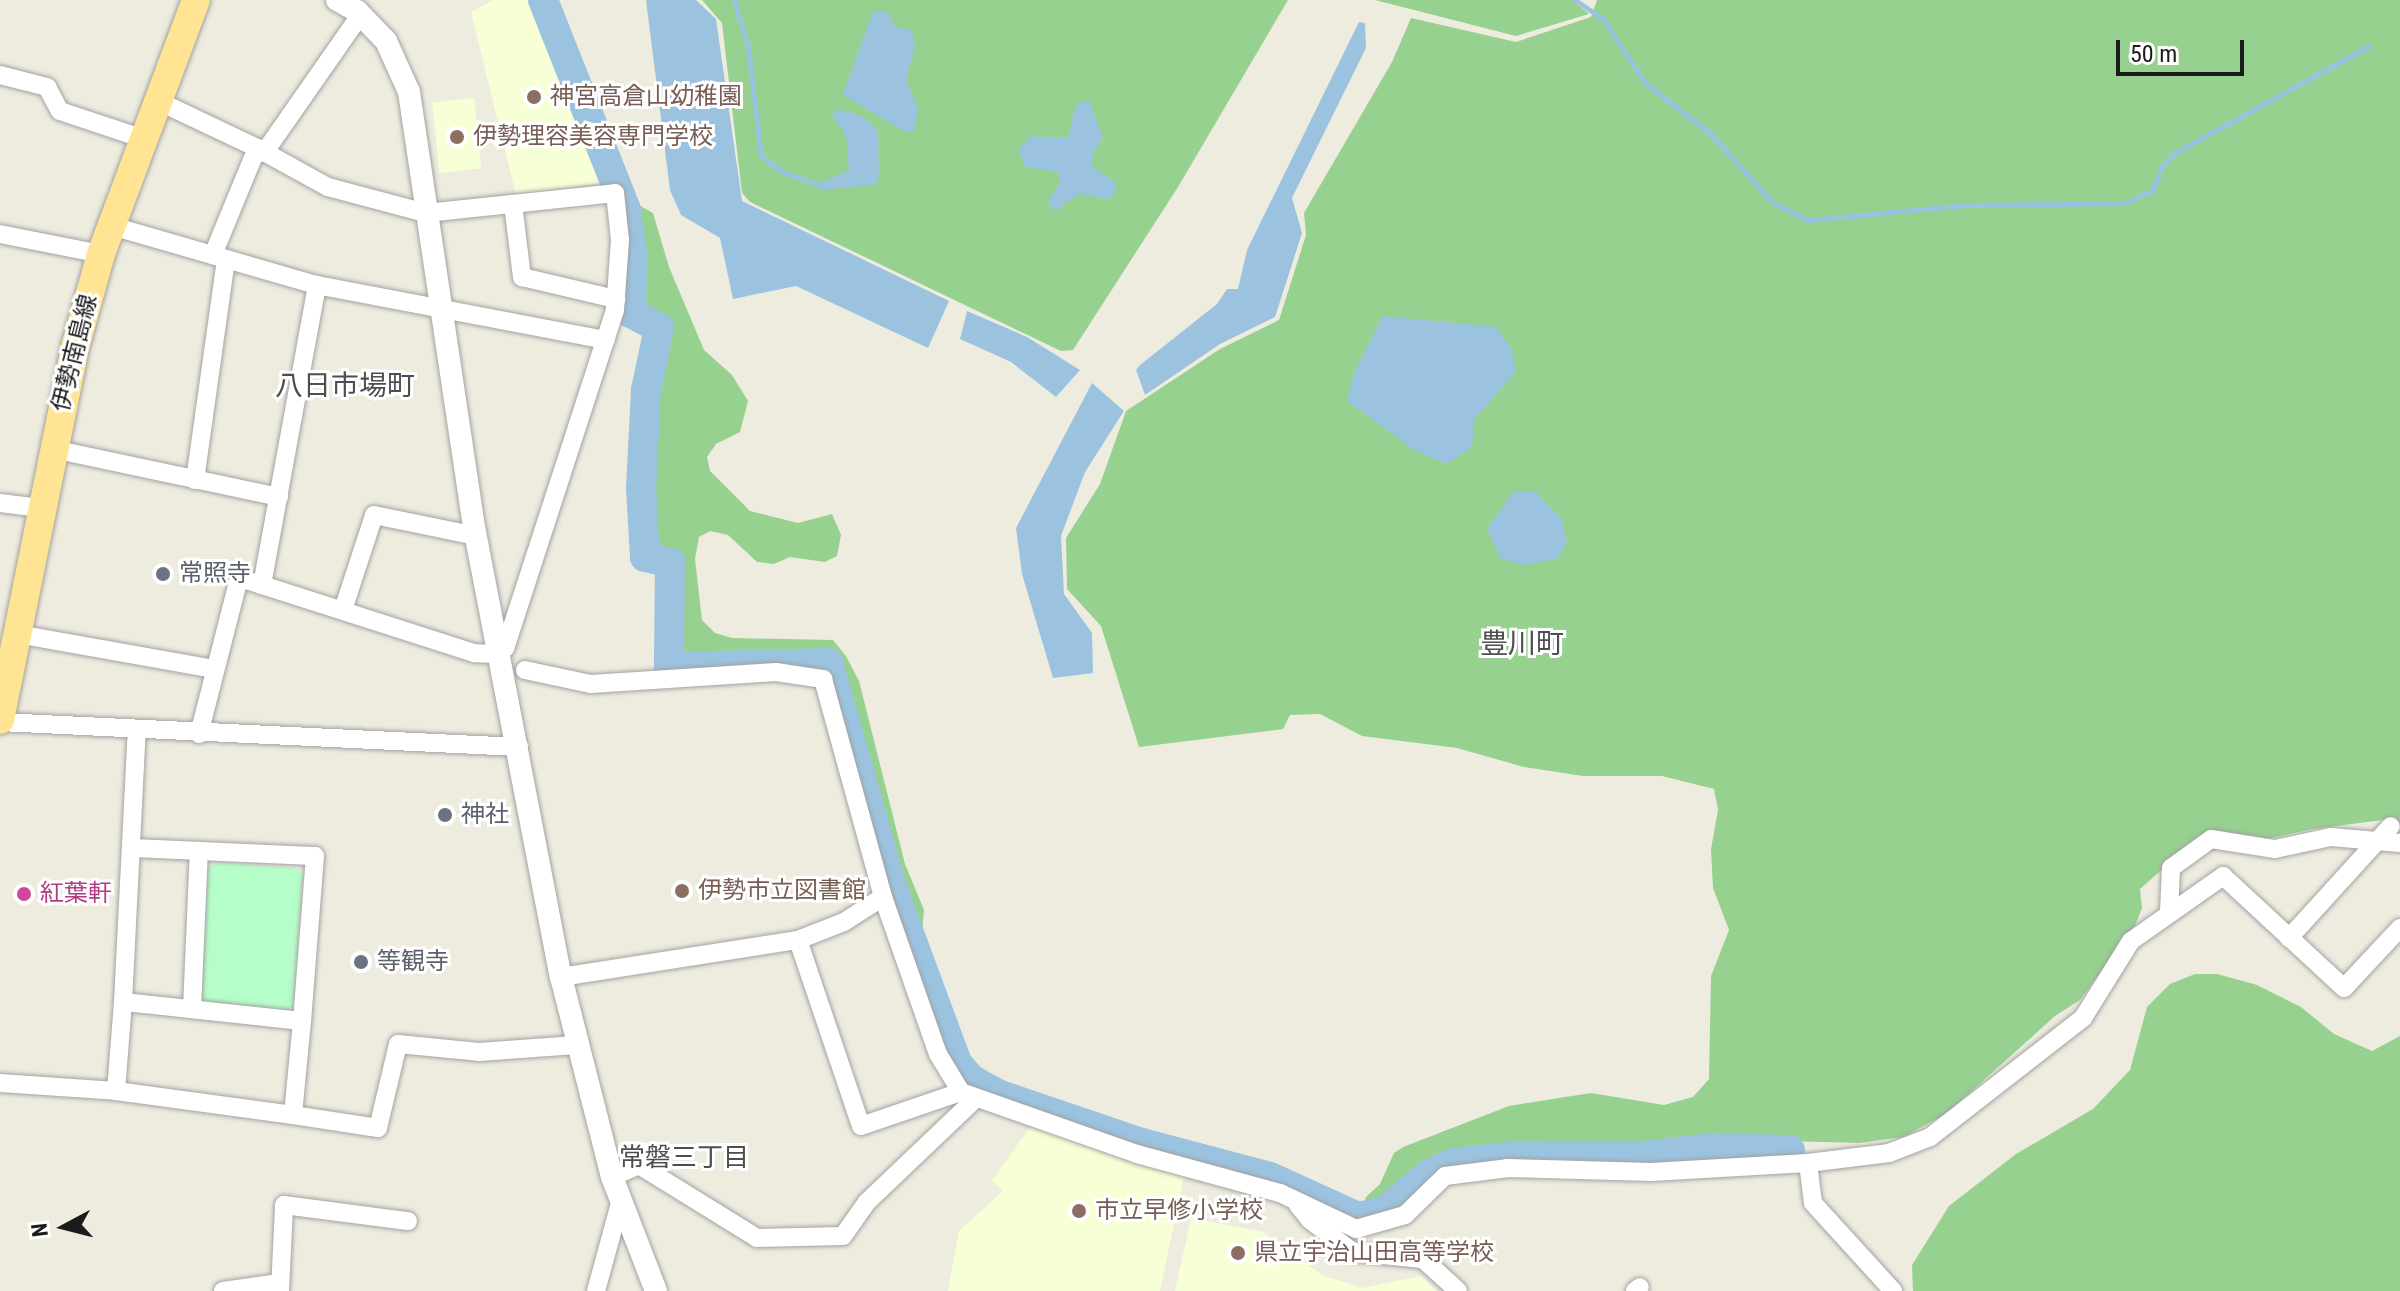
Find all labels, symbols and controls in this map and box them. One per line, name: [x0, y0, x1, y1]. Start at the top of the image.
scale bar: [2120, 24, 2248, 74]
text: 50 m: [2130, 40, 2177, 68]
place label: 神宮高倉山幼稚園: [550, 83, 742, 111]
marker: 神宮高倉山幼稚園: [525, 88, 543, 106]
place label: 伊勢理容美容専門学校: [473, 123, 713, 151]
marker: 伊勢理容美容専門学校: [448, 128, 466, 146]
street label: 伊勢南島線: [47, 291, 103, 415]
district label: 八日市場町: [275, 369, 415, 403]
place label: 常照寺: [179, 560, 251, 588]
marker: 常照寺: [154, 565, 172, 583]
district label: 豊川町: [1480, 627, 1564, 661]
place label: 神社: [461, 801, 509, 829]
marker: 神社: [436, 806, 454, 824]
place label: 伊勢市立図書館: [698, 877, 866, 905]
place label: 紅葉軒: [40, 880, 112, 908]
marker: 伊勢市立図書館: [673, 882, 691, 900]
marker: 紅葉軒: [15, 885, 33, 903]
place label: 等観寺: [377, 948, 449, 976]
marker: 等観寺: [352, 953, 370, 971]
district label: 常磐三丁目: [619, 1142, 749, 1174]
north arrow: [24, 1187, 104, 1267]
place label: 市立早修小学校: [1095, 1197, 1263, 1225]
marker: 市立早修小学校: [1070, 1202, 1088, 1220]
text: N: [26, 1222, 53, 1238]
place label: 県立宇治山田高等学校: [1254, 1239, 1494, 1267]
marker: 県立宇治山田高等学校: [1229, 1244, 1247, 1262]

